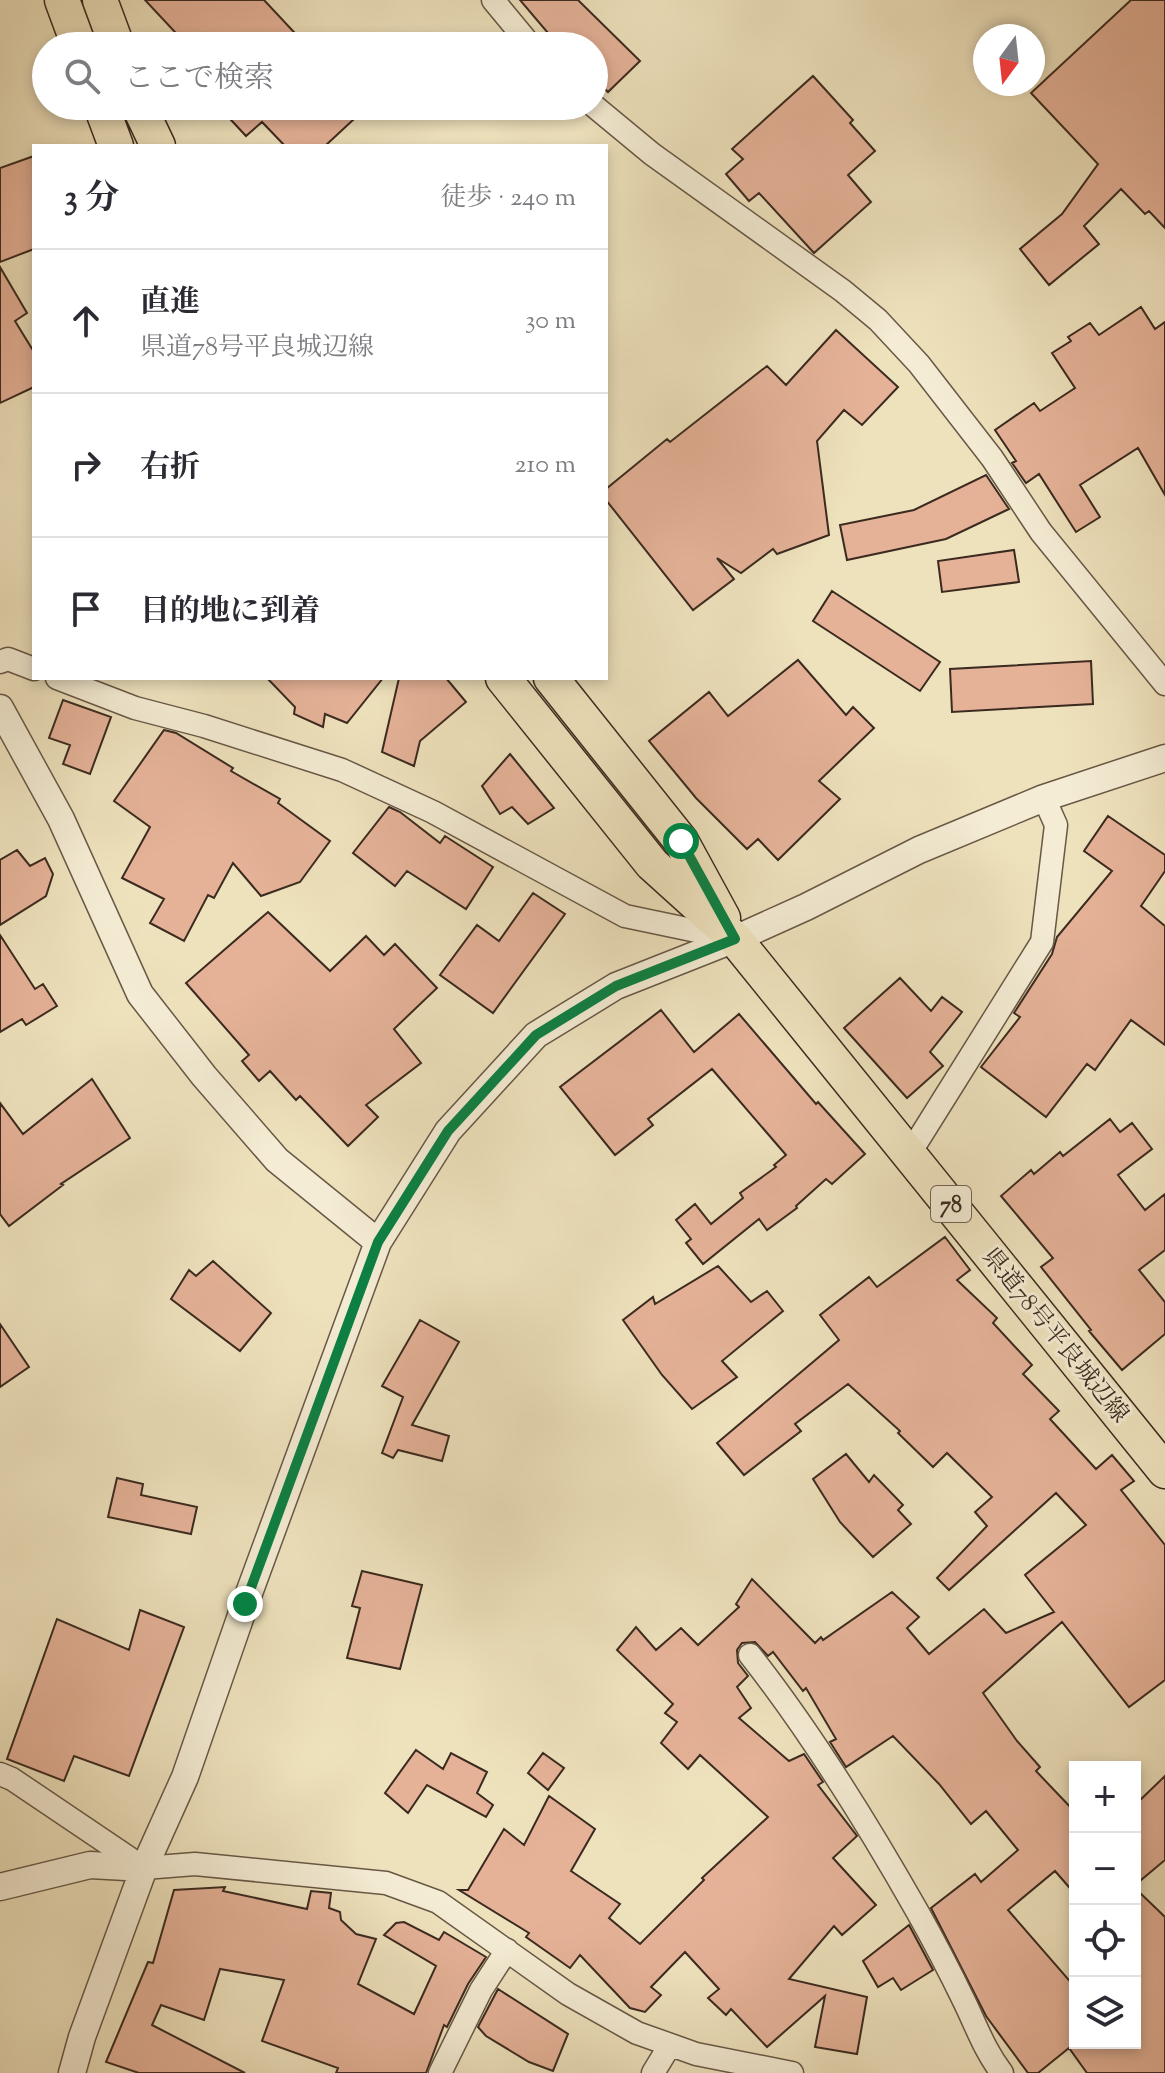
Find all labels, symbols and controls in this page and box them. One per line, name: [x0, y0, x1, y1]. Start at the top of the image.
north arrow: [973, 24, 1045, 96]
search box: [32, 32, 608, 120]
icon: search: [60, 54, 104, 98]
text: ここで検索: [124, 58, 274, 101]
text: 3 分: [64, 175, 119, 224]
text: 徒歩 · 240 m: [441, 180, 576, 217]
text: 直進: [140, 282, 200, 325]
icon: ahead: [64, 299, 108, 343]
text: 30 m: [525, 303, 576, 340]
text: 県道78号平良城辺線: [140, 330, 374, 367]
icon: right: [64, 443, 108, 487]
text: 右折: [140, 447, 200, 490]
text: 210 m: [514, 447, 576, 484]
icon: arrive: [64, 587, 108, 631]
text: 目的地に到着: [140, 591, 320, 634]
route start: [663, 823, 699, 859]
road number: 78: [931, 1186, 971, 1222]
street label: 県道78号平良城辺線: [973, 1242, 1136, 1431]
route end: [227, 1586, 263, 1622]
map controls: [1069, 1761, 1141, 2049]
button: +: [1069, 1761, 1141, 1833]
button: −: [1069, 1833, 1141, 1905]
button: locate: [1069, 1905, 1141, 1977]
button: layers: [1069, 1977, 1141, 2049]

